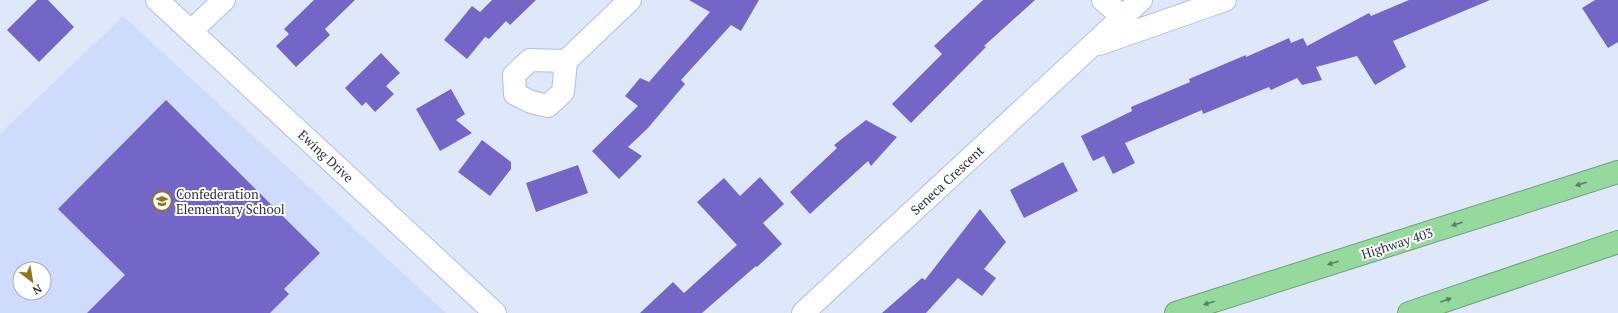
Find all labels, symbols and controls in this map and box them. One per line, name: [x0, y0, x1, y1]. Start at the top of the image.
street label: Ewing Drive: [294, 126, 358, 186]
street label: Seneca Crescent: [906, 141, 988, 219]
one-way arrow: [1575, 181, 1587, 187]
place label: Confederation Elementary School: [176, 185, 285, 218]
school or university icon: Confederation Elementary School: [151, 190, 173, 212]
one-way arrow: [1451, 221, 1463, 227]
street label: Highway 403: [1359, 223, 1435, 263]
one-way arrow: [1327, 260, 1339, 266]
north arrow: [12, 261, 52, 301]
text: N: [29, 281, 44, 298]
one-way arrow: [1441, 297, 1453, 303]
one-way arrow: [1203, 300, 1215, 306]

